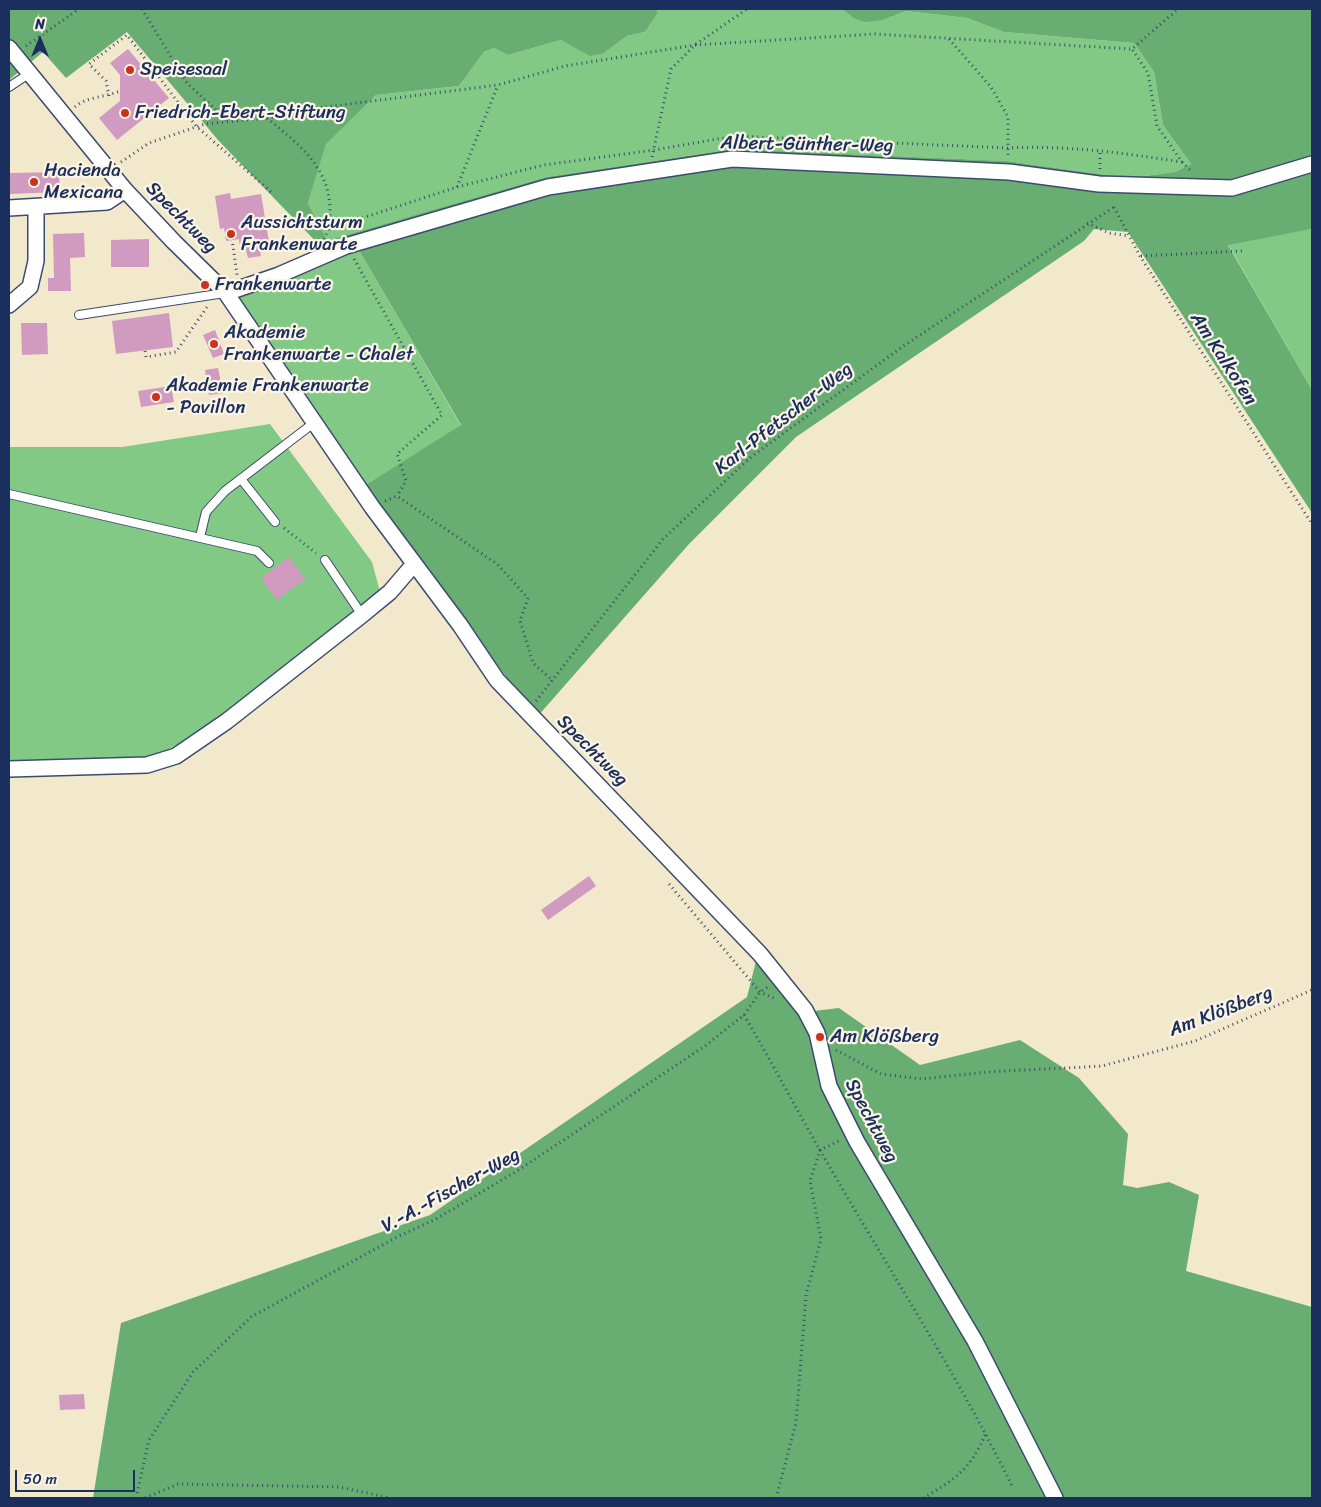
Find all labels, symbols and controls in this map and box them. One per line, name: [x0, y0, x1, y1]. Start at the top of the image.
text: N: [35, 12, 45, 37]
north arrow: [15, 15, 65, 65]
place label: Speisesaal: [140, 59, 227, 81]
marker: Speisesaal: [124, 64, 136, 76]
place label: Friedrich-Ebert-Stiftung: [135, 102, 346, 124]
marker: Friedrich-Ebert-Stiftung: [119, 107, 131, 119]
street label: Albert-Günther-Weg: [720, 132, 894, 158]
place label: Hacienda Mexicana: [44, 160, 123, 204]
marker: Hacienda Mexicana: [28, 176, 40, 188]
street label: Spechtweg: [140, 177, 222, 259]
place label: Aussichtsturm Frankenwarte: [241, 212, 363, 256]
marker: Aussichtsturm Frankenwarte: [225, 228, 237, 240]
place label: Frankenwarte: [215, 274, 332, 296]
marker: Frankenwarte: [199, 279, 211, 291]
street label: Am Kalkofen: [1185, 308, 1261, 410]
place label: Akademie Frankenwarte - Chalet: [224, 322, 413, 366]
marker: Akademie Frankenwarte - Chalet: [208, 338, 220, 350]
street label: Karl-Pfetscher-Weg: [711, 358, 857, 480]
place label: Akademie Frankenwarte - Pavillon: [166, 375, 369, 419]
marker: Akademie Frankenwarte - Pavillon: [150, 391, 162, 403]
street label: Spechtweg: [551, 710, 633, 792]
street label: Am Klößberg: [1166, 982, 1276, 1042]
place label: Am Klößberg: [830, 1026, 939, 1048]
marker: Am Klößberg: [814, 1031, 826, 1043]
street label: Spechtweg: [839, 1075, 903, 1167]
street label: V.-A.-Fischer-Weg: [378, 1144, 524, 1238]
scale bar: [18, 1460, 138, 1492]
text: 50 m: [23, 1466, 57, 1492]

